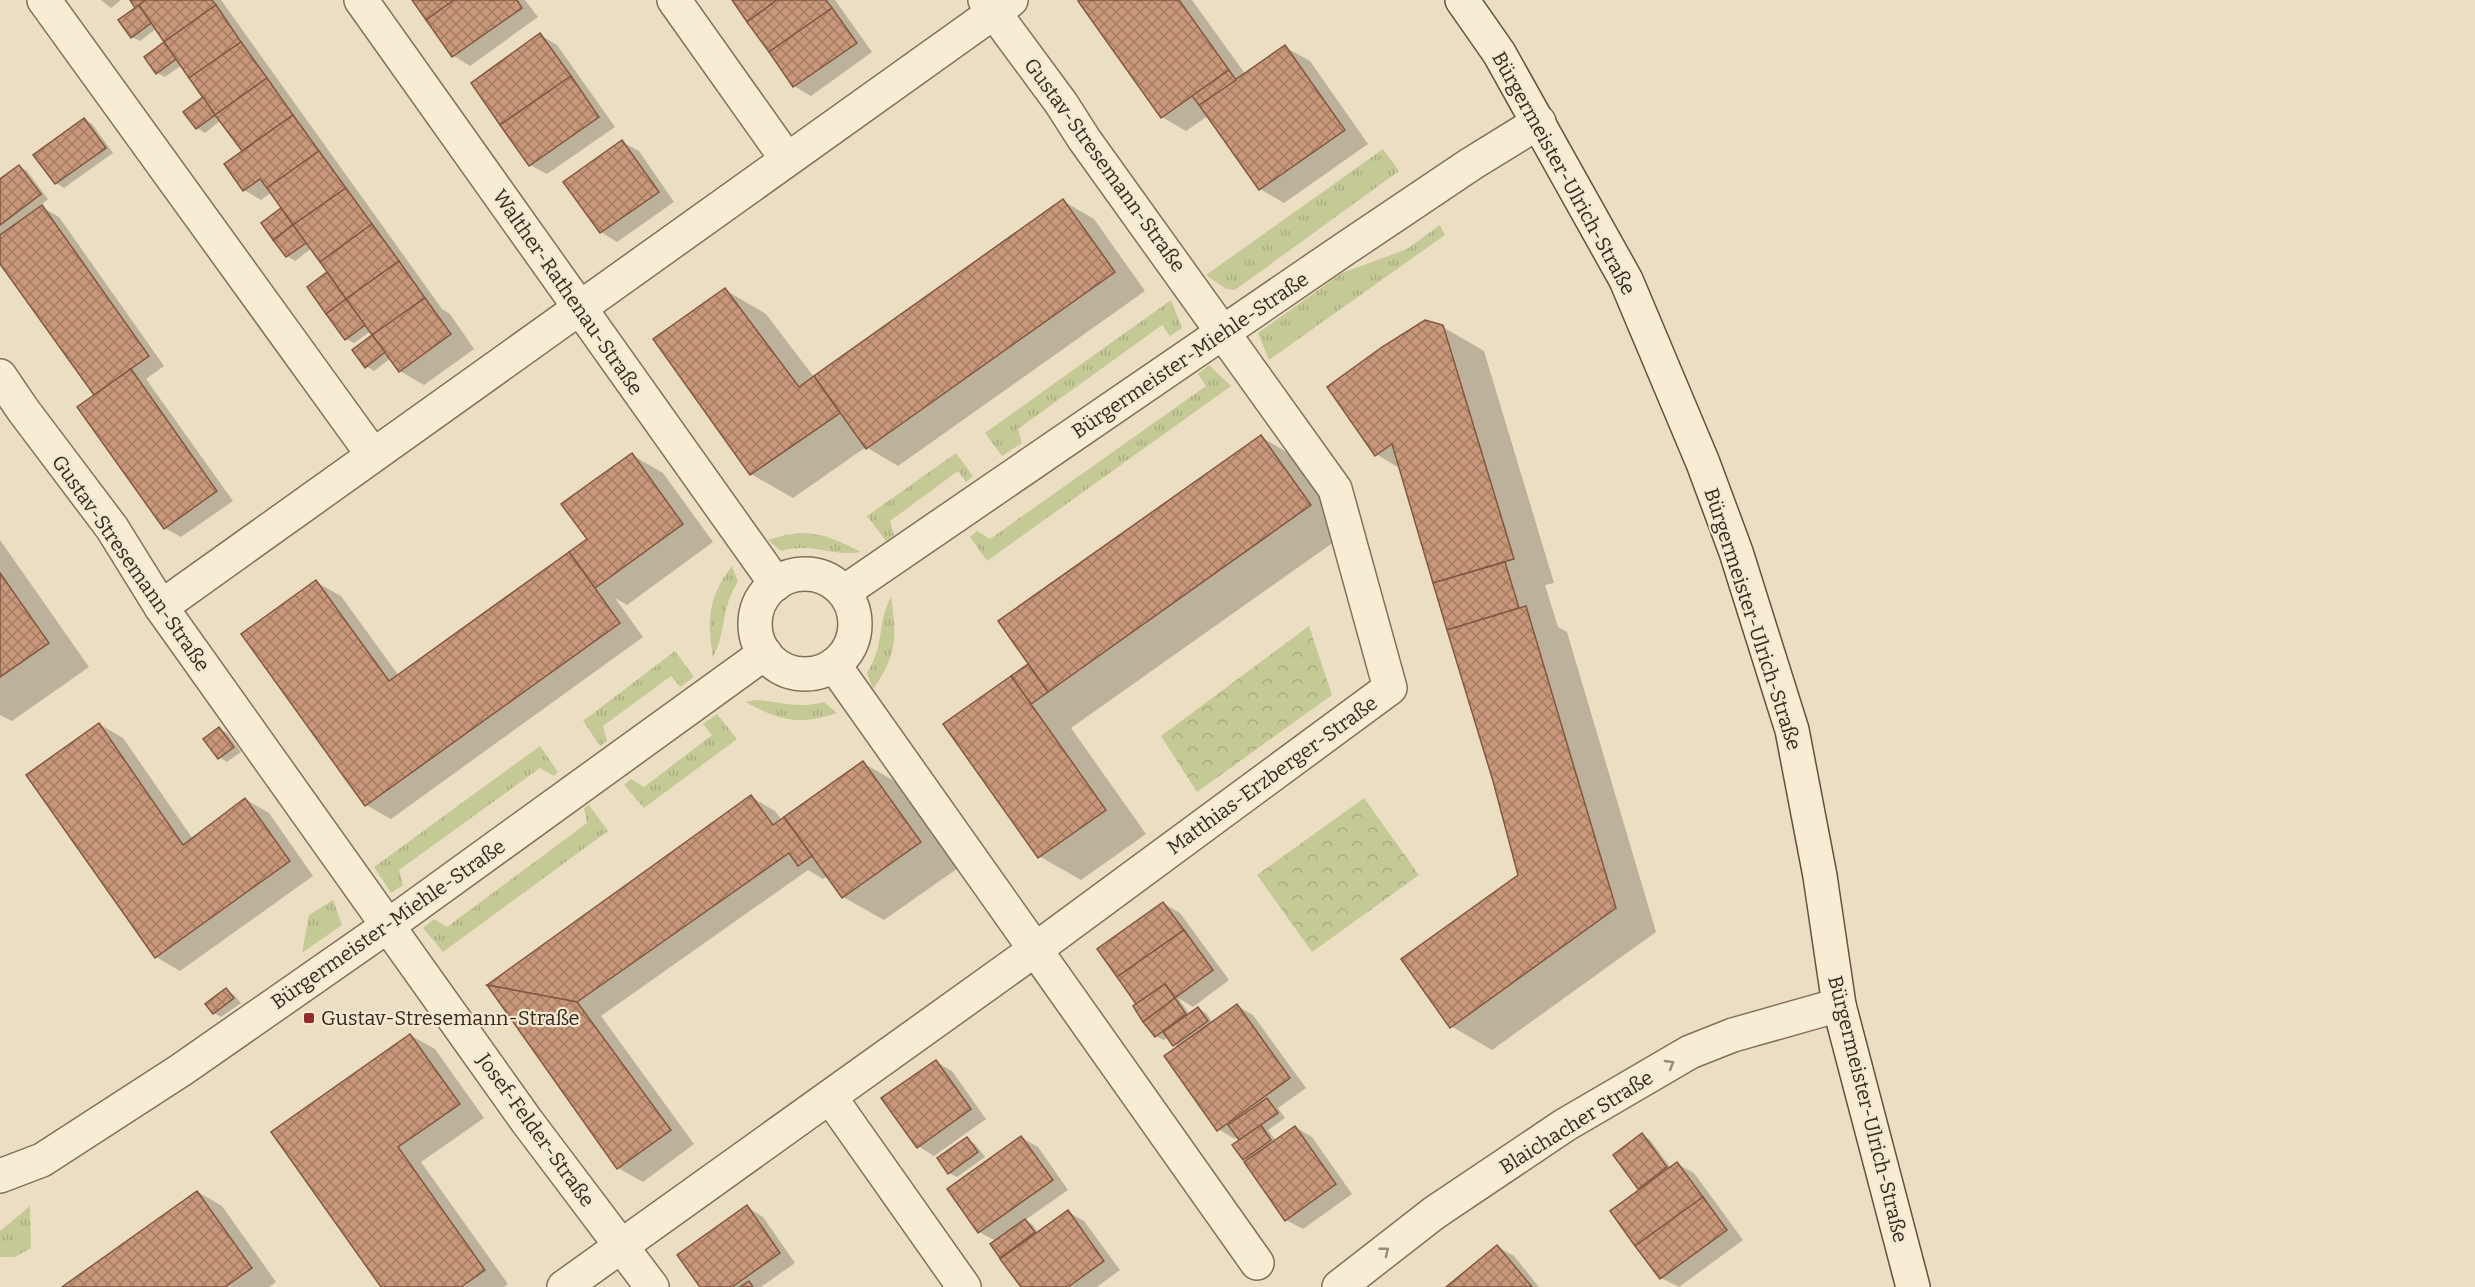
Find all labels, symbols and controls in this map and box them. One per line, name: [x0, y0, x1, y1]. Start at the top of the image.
street label: Bürgermeister-Ulrich-Straße: [1487, 47, 1641, 299]
street label: Gustav-Stresemann-Straße: [1019, 53, 1191, 277]
street label: Walther-Rathenau-Straße: [488, 185, 648, 399]
street label: Bürgermeister-Miehle-Straße: [1067, 267, 1313, 443]
street label: Gustav-Stresemann-Straße: [47, 450, 215, 676]
street label: Bürgermeister-Ulrich-Straße: [1699, 485, 1807, 753]
street label: Matthias-Erzberger-Straße: [1162, 691, 1382, 859]
street label: Bürgermeister-Miehle-Straße: [266, 834, 510, 1014]
street label: Bürgermeister-Ulrich-Straße: [1823, 973, 1913, 1245]
place label: Gustav-Stresemann-Straße: [321, 1006, 580, 1030]
marker: Gustav-Stresemann-Straße: [302, 1011, 316, 1025]
street label: Josef-Felder-Straße: [472, 1048, 600, 1211]
one-way arrow: [1664, 1059, 1674, 1071]
street label: Blaichacher Straße: [1495, 1065, 1657, 1179]
one-way arrow: [1378, 1248, 1389, 1259]

